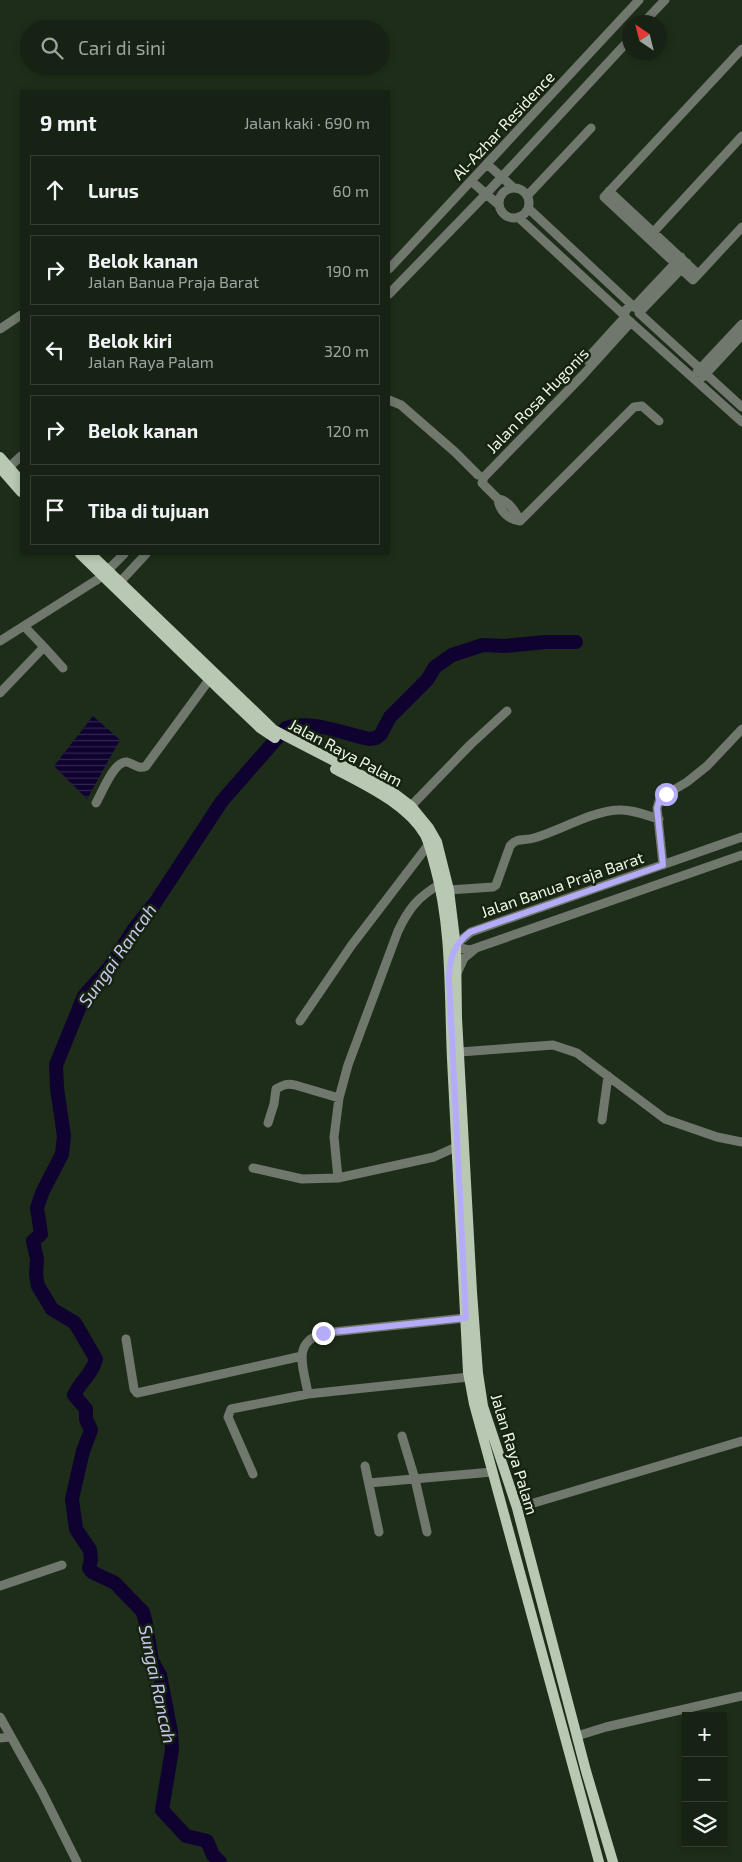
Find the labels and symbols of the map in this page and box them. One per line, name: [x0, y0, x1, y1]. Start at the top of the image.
north arrow: [622, 15, 667, 60]
street label: Al-Azhar Residence: [448, 67, 558, 183]
street label: Jalan Rosa Hugonis: [482, 343, 592, 457]
street label: Jalan Raya Palam: [286, 714, 406, 790]
route start: [655, 783, 678, 806]
street label: Jalan Banua Praja Barat: [478, 847, 646, 922]
water label: Sungai Rancah: [73, 899, 161, 1011]
route end: [312, 1322, 335, 1345]
street label: Jalan Raya Palam: [488, 1391, 542, 1517]
water label: Sungai Rancah: [135, 1623, 181, 1745]

